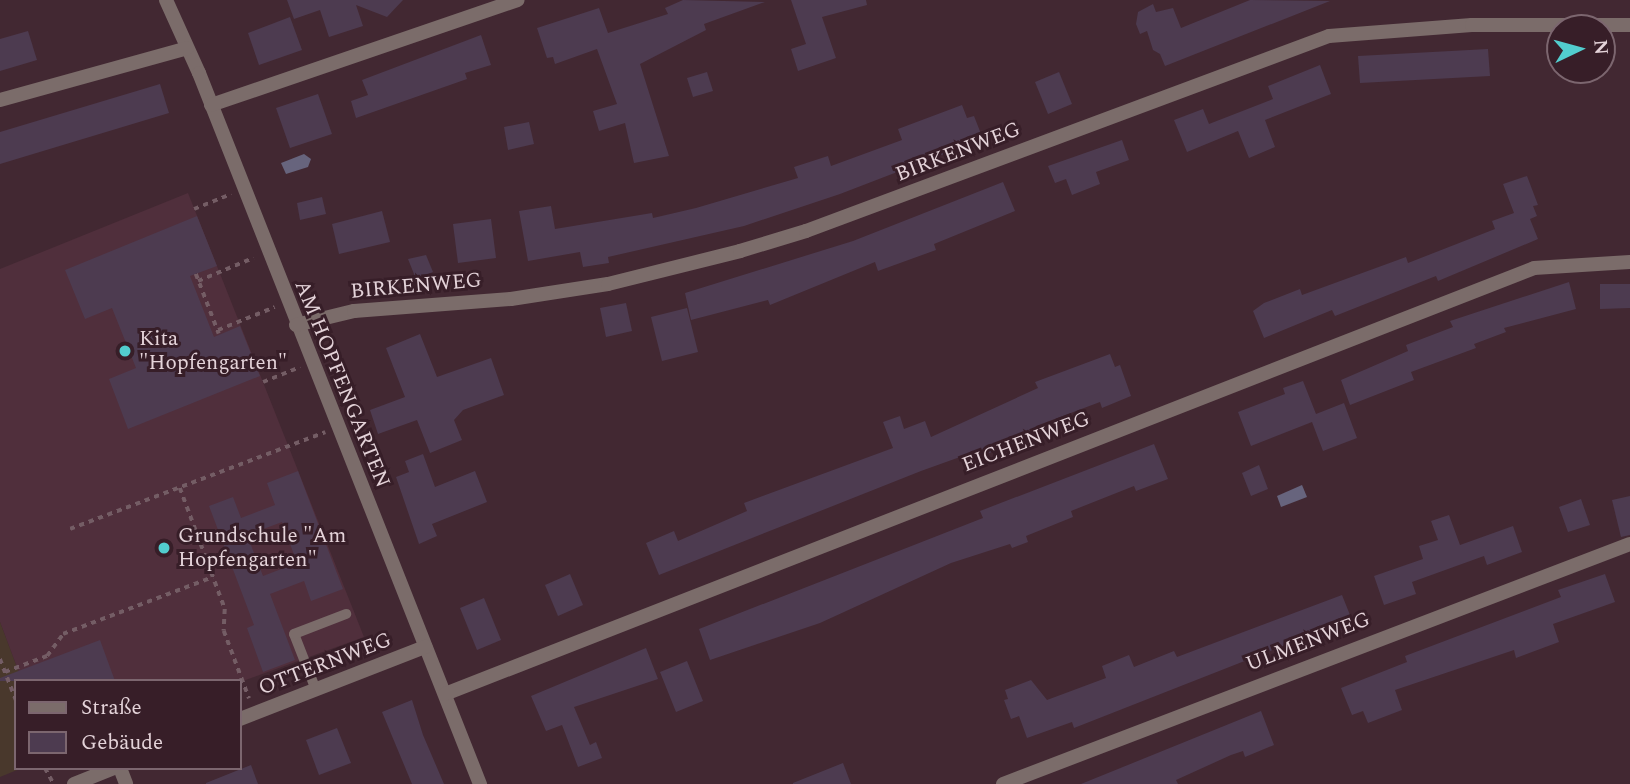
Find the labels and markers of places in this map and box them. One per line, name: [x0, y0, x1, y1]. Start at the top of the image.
place label: Kita "Hopfengarten": [139, 326, 287, 376]
marker: Kita "Hopfengarten": [117, 343, 133, 359]
place label: Grundschule "Am Hopfengarten": [178, 523, 346, 573]
marker: Grundschule "Am Hopfengarten": [156, 540, 172, 556]

